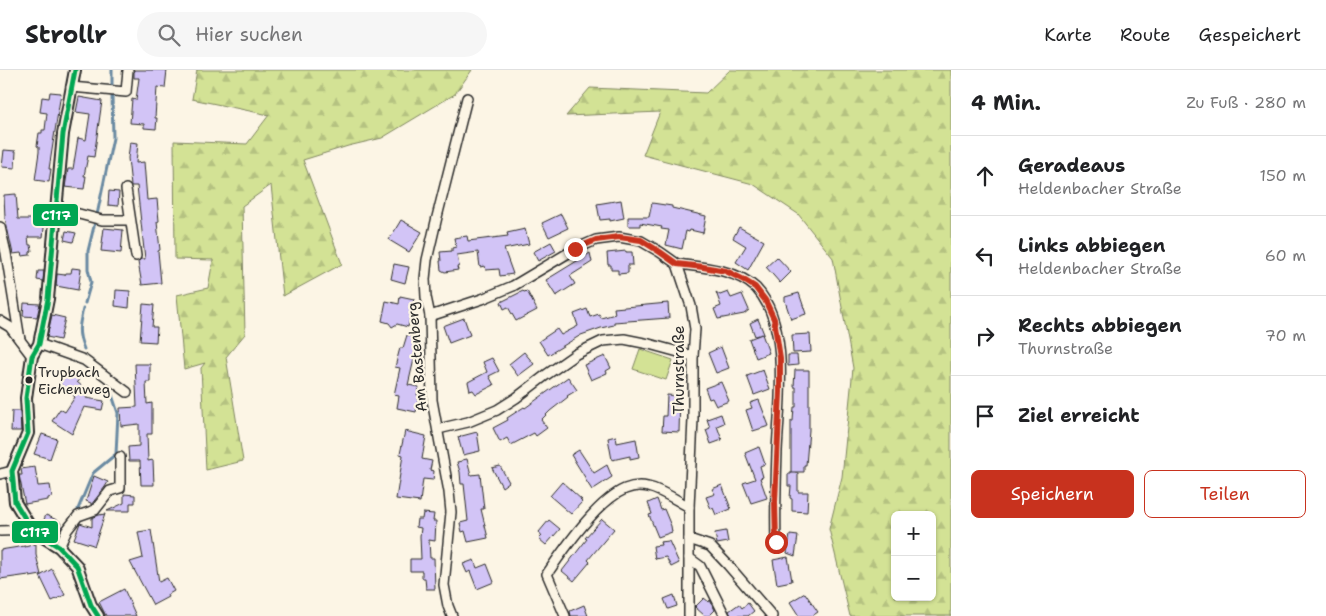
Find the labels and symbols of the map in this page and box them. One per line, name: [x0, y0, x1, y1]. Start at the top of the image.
line badge: C117: [32, 203, 79, 227]
text: C117: [41, 206, 71, 224]
route end: [564, 238, 587, 261]
street label: Am Bastenberg: [402, 301, 432, 413]
street label: Thurnstraße: [669, 325, 689, 415]
place label: Trupbach Eichenweg: [38, 363, 110, 398]
marker: Trupbach Eichenweg: [24, 375, 34, 385]
line badge: C117: [11, 520, 59, 544]
text: C117: [20, 523, 50, 541]
route start: [765, 531, 788, 554]

